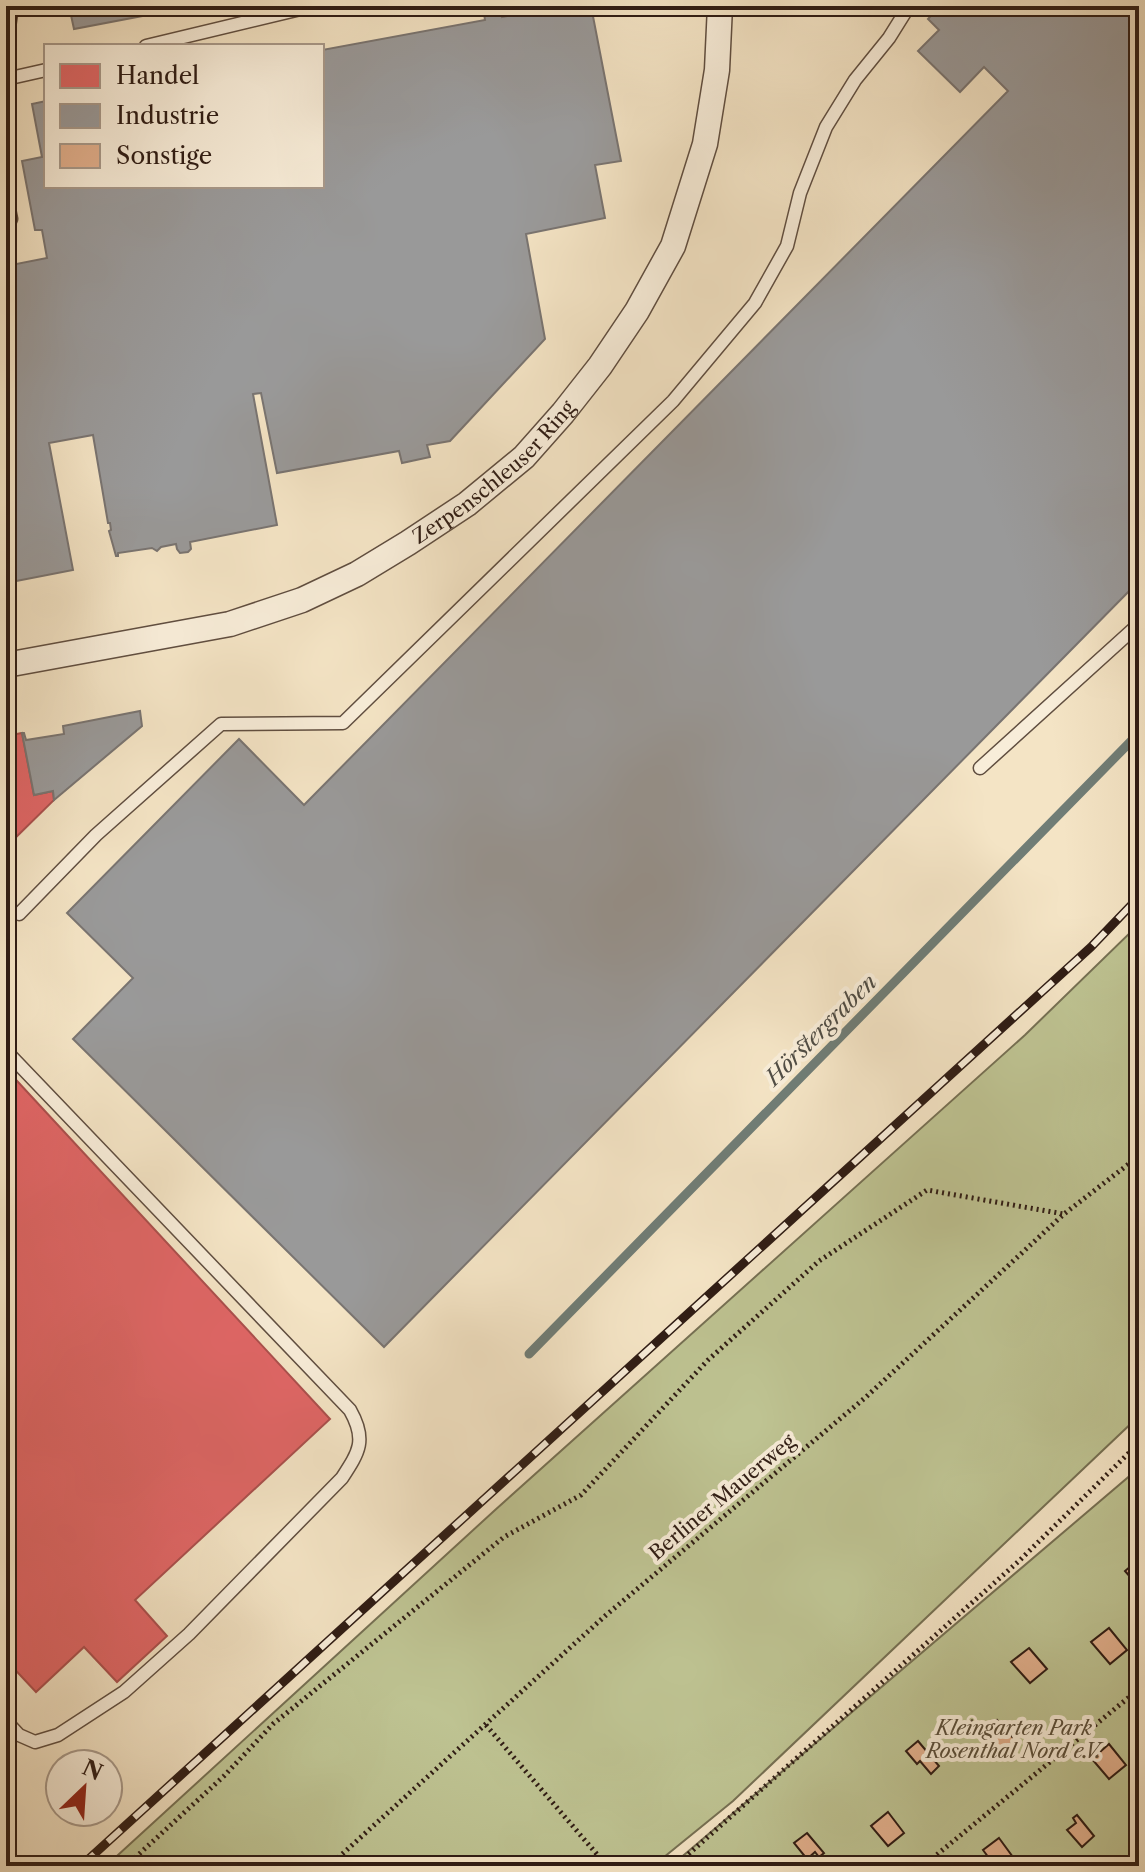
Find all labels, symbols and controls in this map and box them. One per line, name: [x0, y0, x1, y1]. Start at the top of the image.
legend: [44, 44, 324, 188]
text: Handel: [116, 61, 199, 90]
text: Industrie: [116, 101, 219, 130]
text: Sonstige: [116, 141, 212, 170]
street label: Zerpenschleuser Ring: [408, 396, 580, 549]
water label: Hörstergraben: [758, 969, 882, 1093]
street label: Berliner Mauerweg: [644, 1429, 800, 1565]
park label: Kleingarten Park Rosenthal Nord e.V.: [924, 1716, 1105, 1763]
north arrow: [44, 1748, 124, 1828]
text: N: [78, 1754, 107, 1787]

